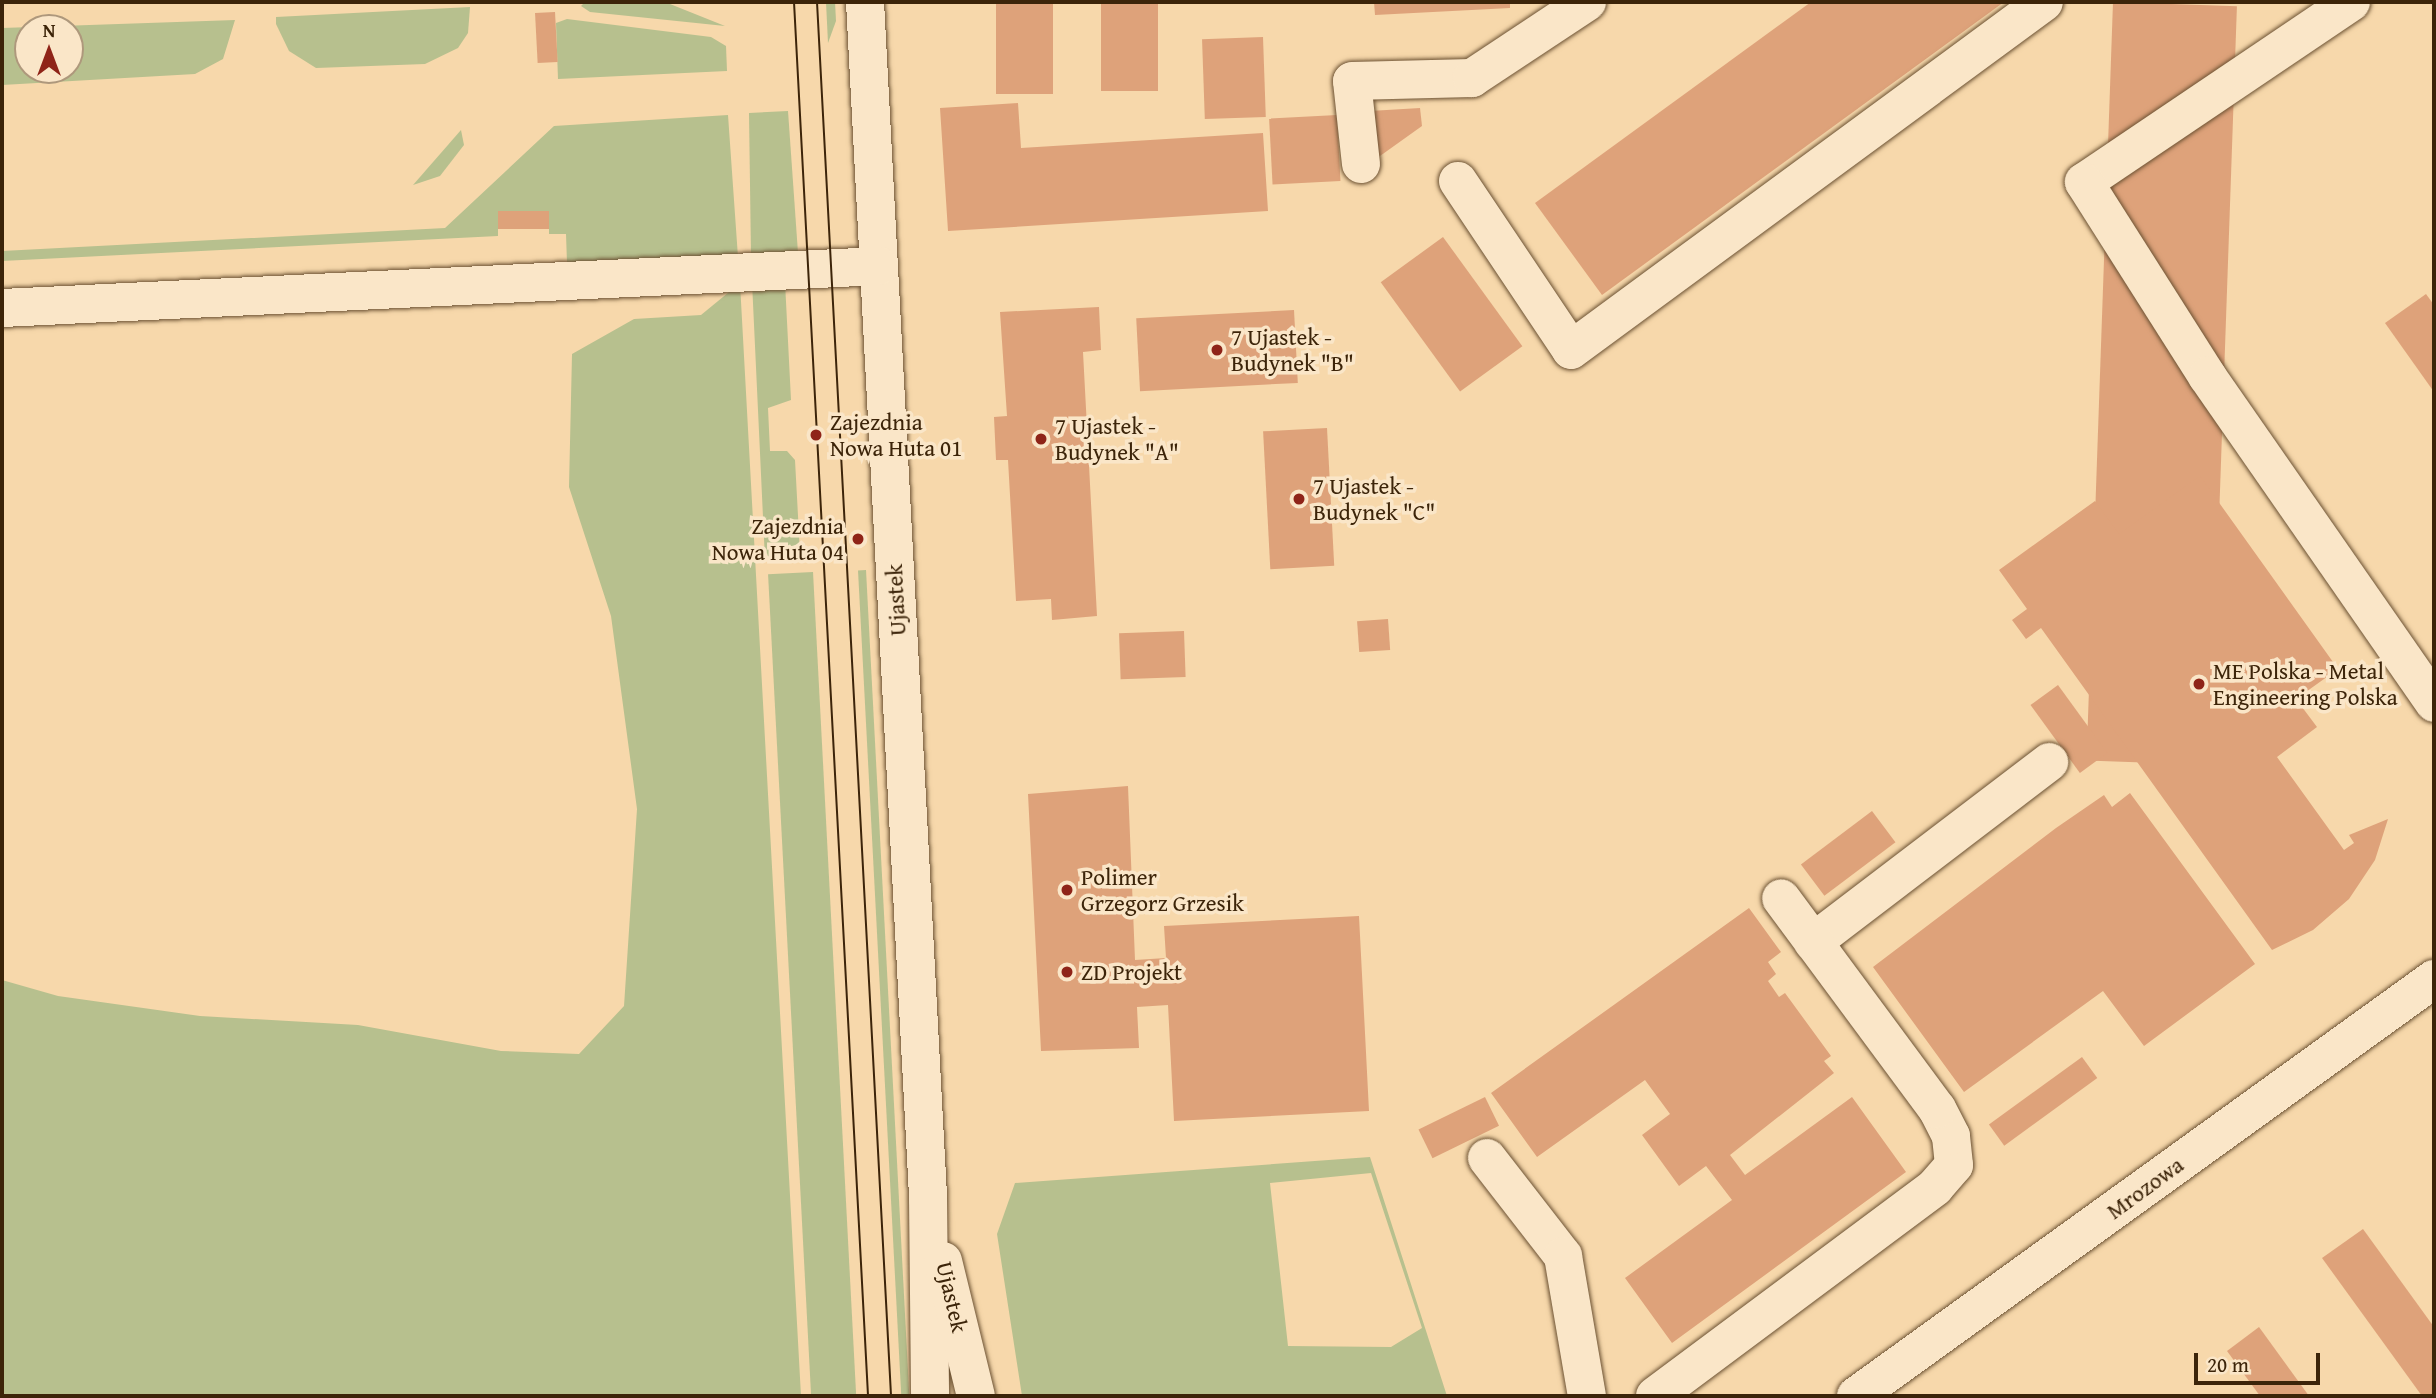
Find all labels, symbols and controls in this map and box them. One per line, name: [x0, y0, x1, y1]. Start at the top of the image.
north arrow: [14, 14, 84, 84]
text: N: [43, 16, 55, 44]
place label: 7 Ujastek - Budynek "B": [1231, 323, 1354, 377]
marker: 7 Ujastek - Budynek "B": [1209, 342, 1225, 358]
place label: Zajezdnia Nowa Huta 01: [830, 408, 962, 462]
place label: 7 Ujastek - Budynek "A": [1055, 412, 1179, 466]
marker: Zajezdnia Nowa Huta 01: [808, 427, 824, 443]
marker: 7 Ujastek - Budynek "A": [1033, 431, 1049, 447]
place label: 7 Ujastek - Budynek "C": [1313, 472, 1435, 526]
marker: 7 Ujastek - Budynek "C": [1291, 491, 1307, 507]
place label: Zajezdnia Nowa Huta 04: [712, 512, 844, 566]
marker: Zajezdnia Nowa Huta 04: [850, 531, 866, 547]
street label: Ujastek: [880, 563, 912, 637]
place label: ME Polska - Metal Engineering Polska: [2213, 657, 2398, 711]
marker: ME Polska - Metal Engineering Polska: [2191, 676, 2207, 692]
place label: Polimer Grzegorz Grzesik: [1081, 863, 1244, 917]
marker: Polimer Grzegorz Grzesik: [1059, 882, 1075, 898]
place label: ZD Projekt: [1081, 958, 1182, 986]
marker: ZD Projekt: [1059, 964, 1075, 980]
street label: Mrozowa: [2101, 1151, 2189, 1225]
street label: Ujastek: [930, 1259, 974, 1335]
scale bar: [2198, 1338, 2324, 1382]
text: 20 m: [2207, 1349, 2249, 1380]

